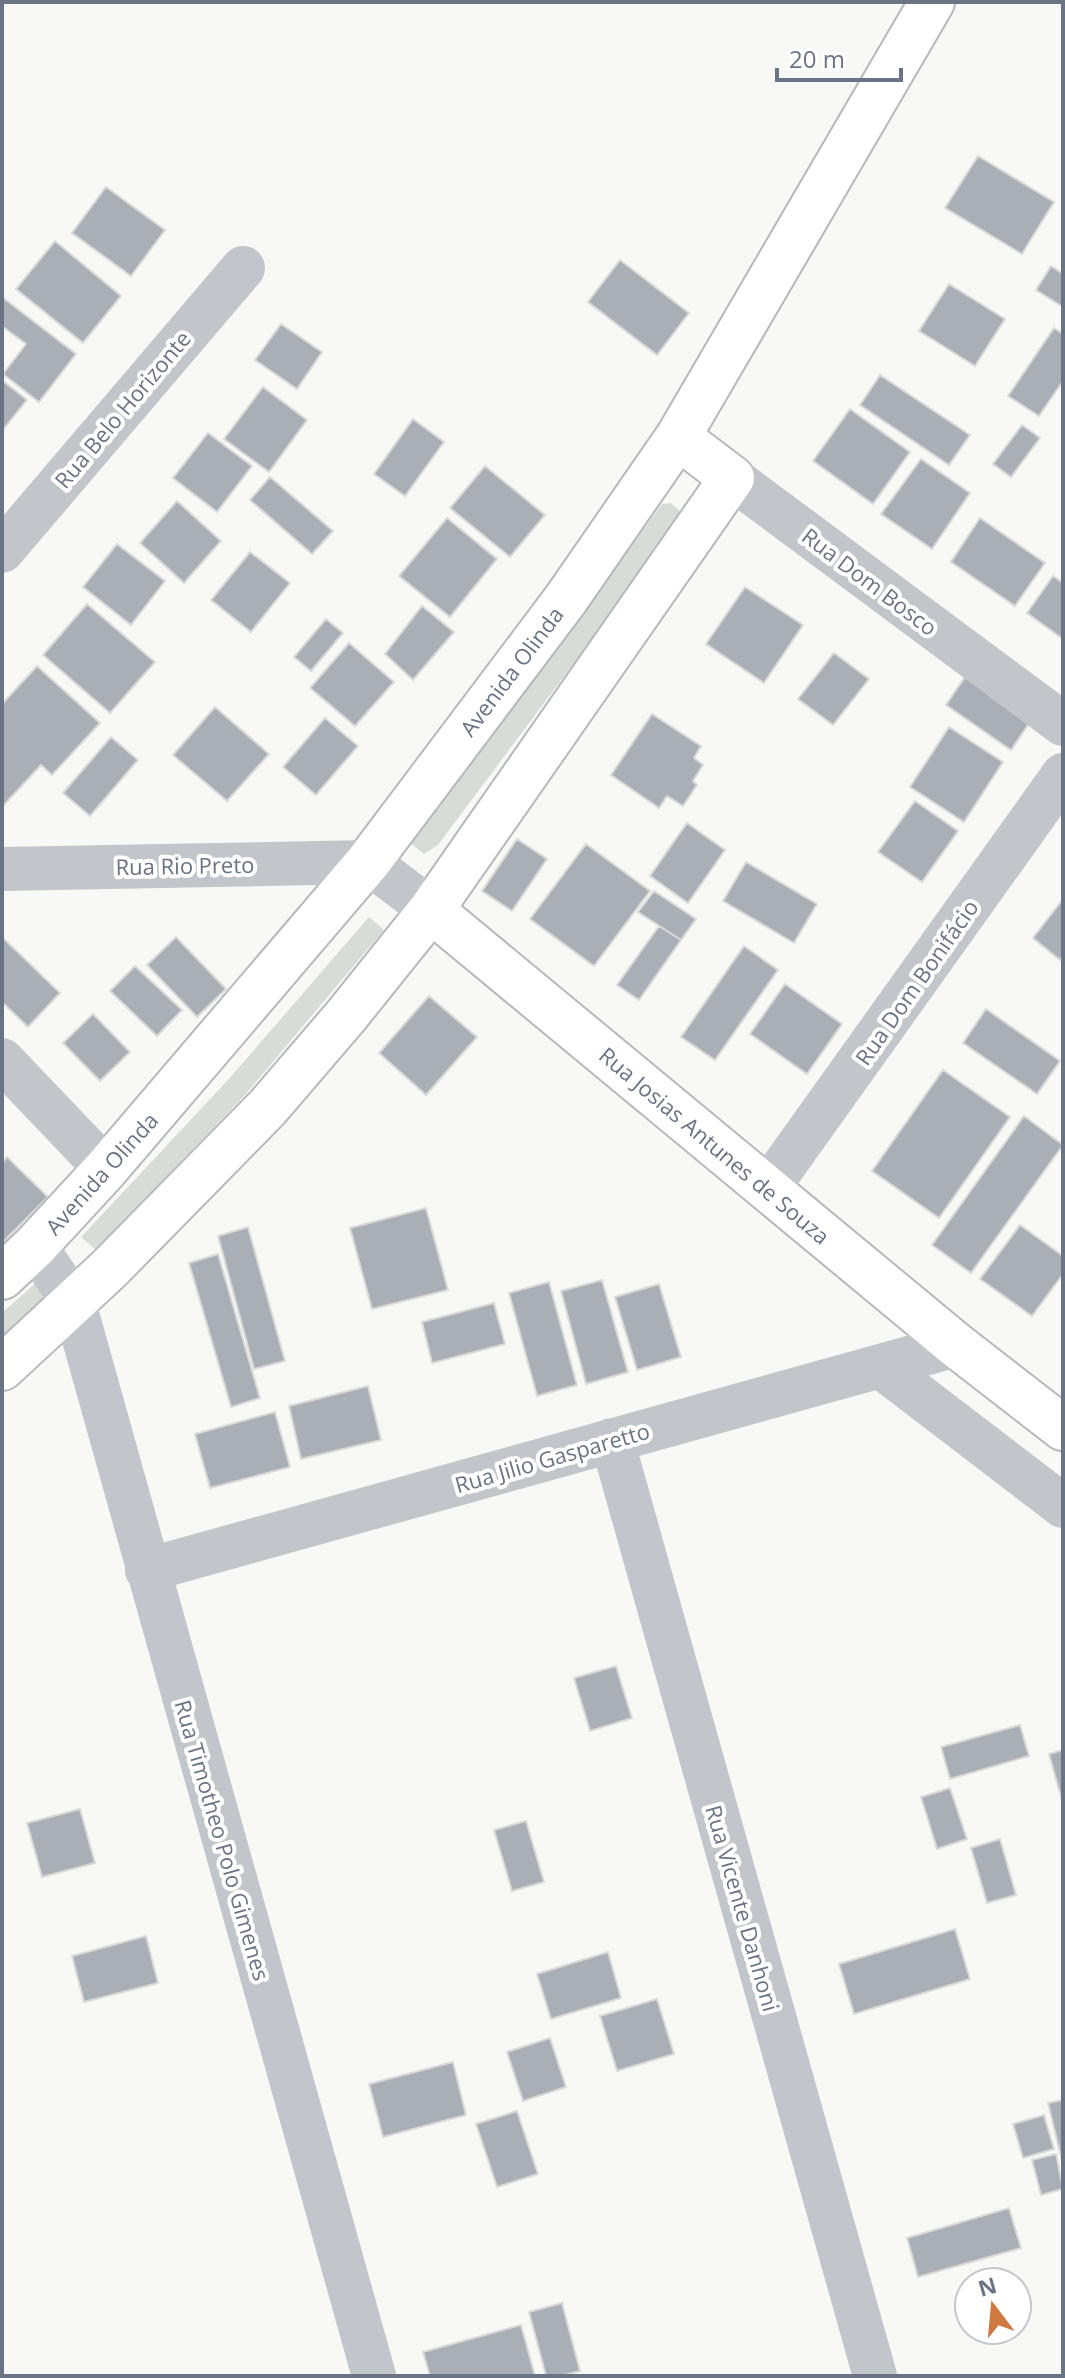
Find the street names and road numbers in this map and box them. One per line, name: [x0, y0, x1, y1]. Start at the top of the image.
street label: Rua Belo Horizonte: [47, 324, 197, 494]
street label: Rua Dom Bosco: [796, 520, 944, 642]
street label: Avenida Olinda: [452, 600, 570, 742]
street label: Rua Rio Preto: [115, 849, 255, 881]
street label: Rua Dom Bonifácio: [848, 893, 984, 1071]
street label: Rua Josias Antunes de Souza: [593, 1040, 837, 1250]
street label: Avenida Olinda: [38, 1105, 164, 1241]
street label: Rua Jilio Gasparetto: [451, 1415, 653, 1499]
street label: Rua Timotheo Polo Gimenes: [169, 1696, 277, 1984]
street label: Rua Vicente Danhoni: [699, 1801, 787, 2015]

